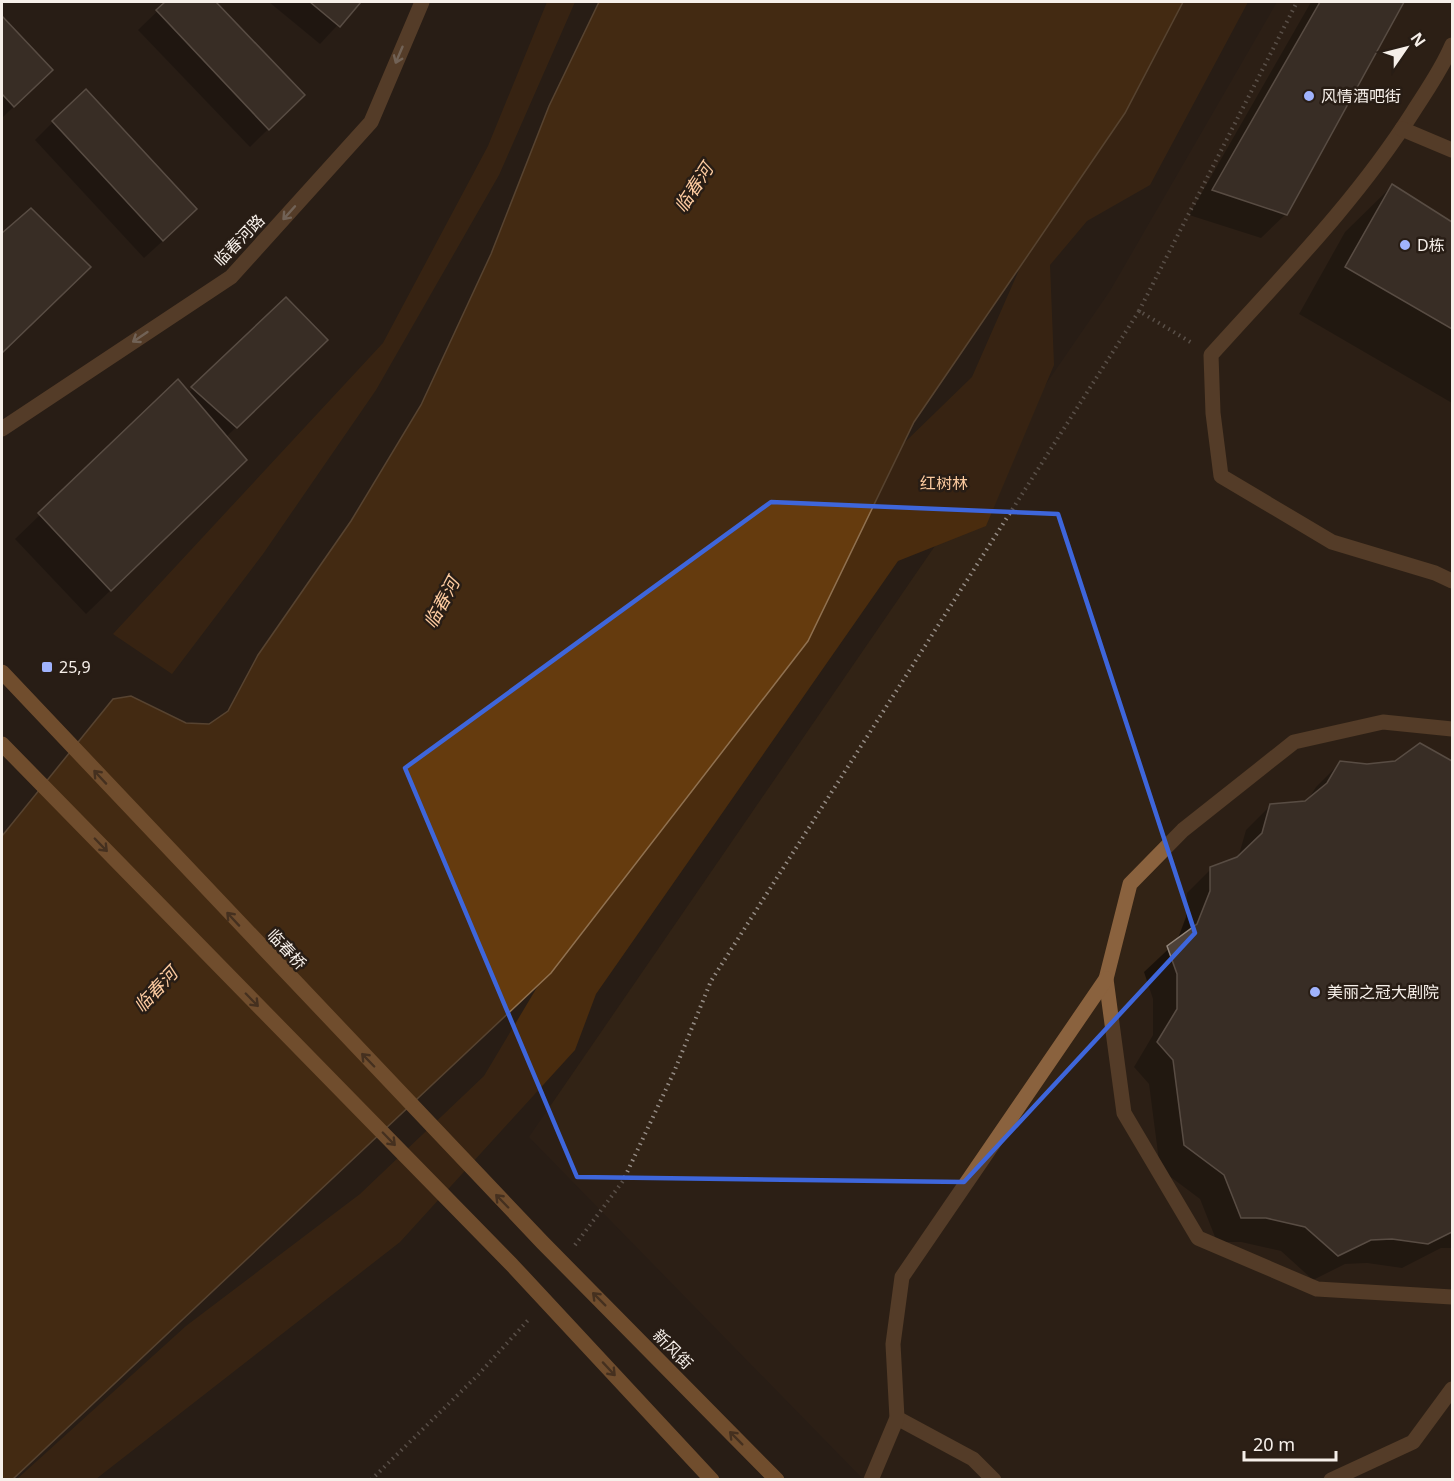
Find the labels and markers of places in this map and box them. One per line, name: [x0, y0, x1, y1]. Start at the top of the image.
place label: 风情酒吧街: [1321, 85, 1401, 107]
marker: 风情酒吧街: [1302, 89, 1316, 103]
place label: D栋: [1417, 234, 1445, 256]
marker: D栋: [1398, 238, 1412, 252]
place label: 25,9: [59, 656, 91, 678]
marker: 25,9: [40, 660, 54, 674]
place label: 美丽之冠大剧院: [1327, 981, 1439, 1003]
marker: 美丽之冠大剧院: [1308, 985, 1322, 999]

